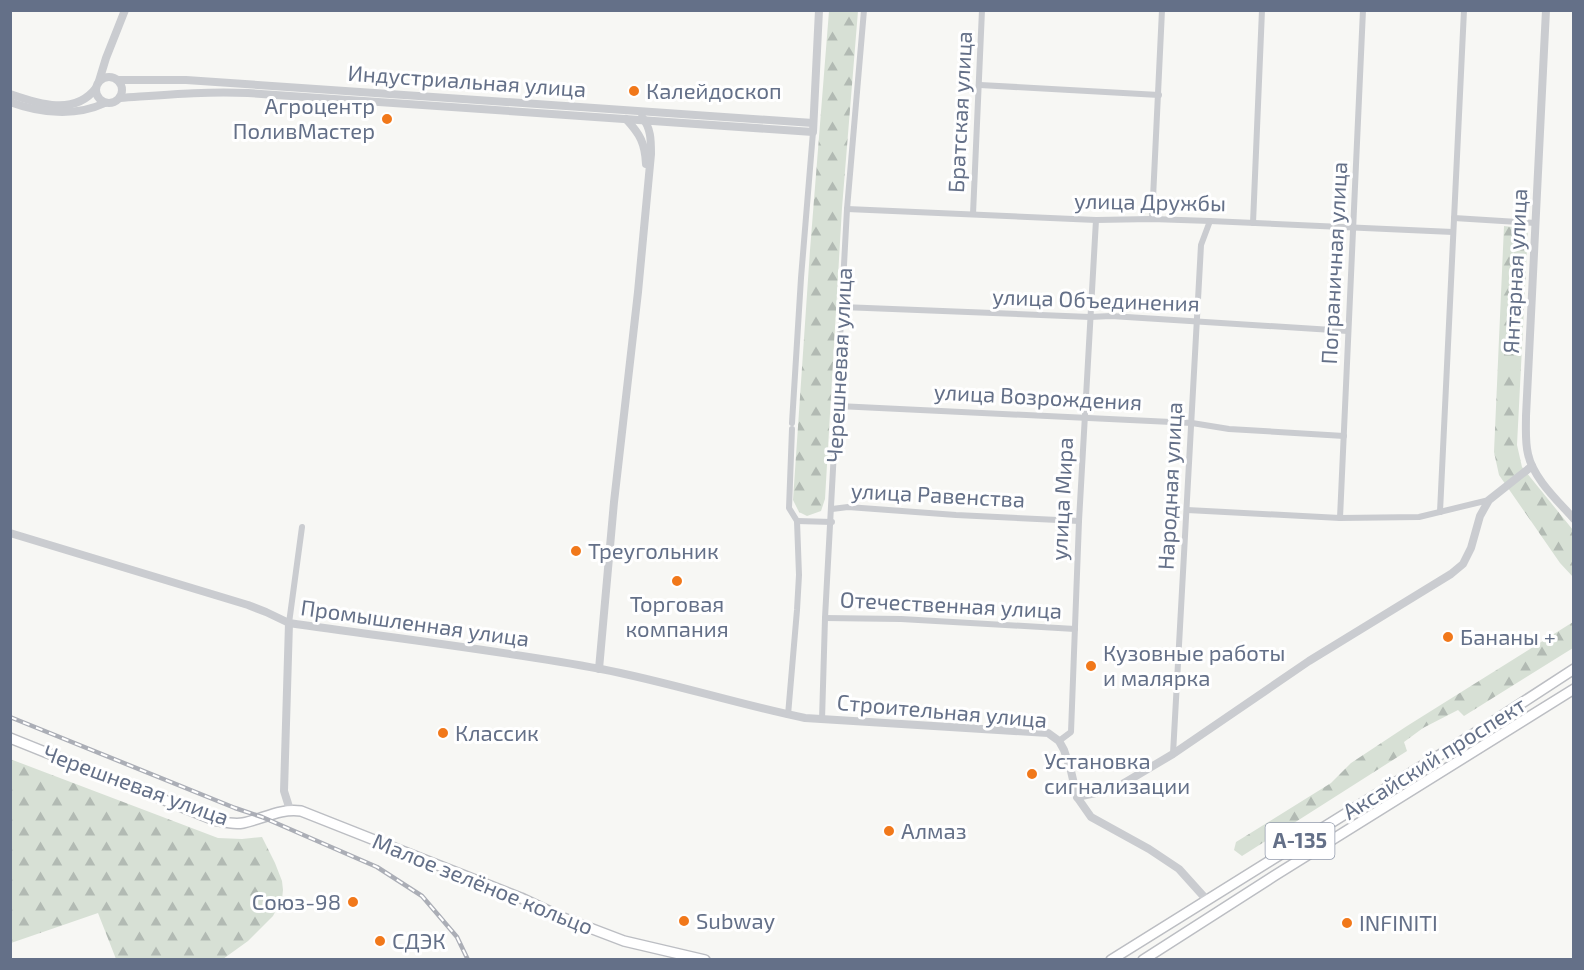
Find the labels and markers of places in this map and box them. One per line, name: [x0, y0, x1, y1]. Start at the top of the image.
place label: Калейдоскоп: [646, 77, 782, 103]
marker: Калейдоскоп: [627, 84, 641, 98]
place label: Агроцентр ПоливМастер: [233, 92, 375, 143]
marker: Агроцентр ПоливМастер: [380, 112, 394, 126]
place label: Треугольник: [588, 537, 719, 564]
marker: Треугольник: [569, 544, 583, 558]
marker: Торговая компания: [670, 574, 684, 588]
place label: Торговая компания: [625, 590, 729, 641]
place label: Бананы +: [1460, 623, 1556, 649]
marker: Бананы +: [1441, 630, 1455, 644]
place label: Кузовные работы и малярка: [1103, 639, 1285, 690]
marker: Кузовные работы и малярка: [1084, 659, 1098, 673]
place label: Классик: [455, 719, 539, 745]
marker: Классик: [436, 726, 450, 740]
place label: Установка сигнализации: [1044, 747, 1190, 798]
marker: Установка сигнализации: [1025, 767, 1039, 781]
place label: Алмаз: [901, 817, 967, 843]
marker: Алмаз: [882, 824, 896, 838]
place label: Союз-98: [252, 888, 341, 914]
marker: Союз-98: [346, 895, 360, 909]
place label: Subway: [696, 907, 775, 933]
place label: INFINITI: [1359, 909, 1438, 935]
marker: Subway: [677, 914, 691, 928]
marker: INFINITI: [1340, 916, 1354, 930]
place label: СДЭК: [392, 927, 446, 953]
marker: СДЭК: [373, 934, 387, 948]

